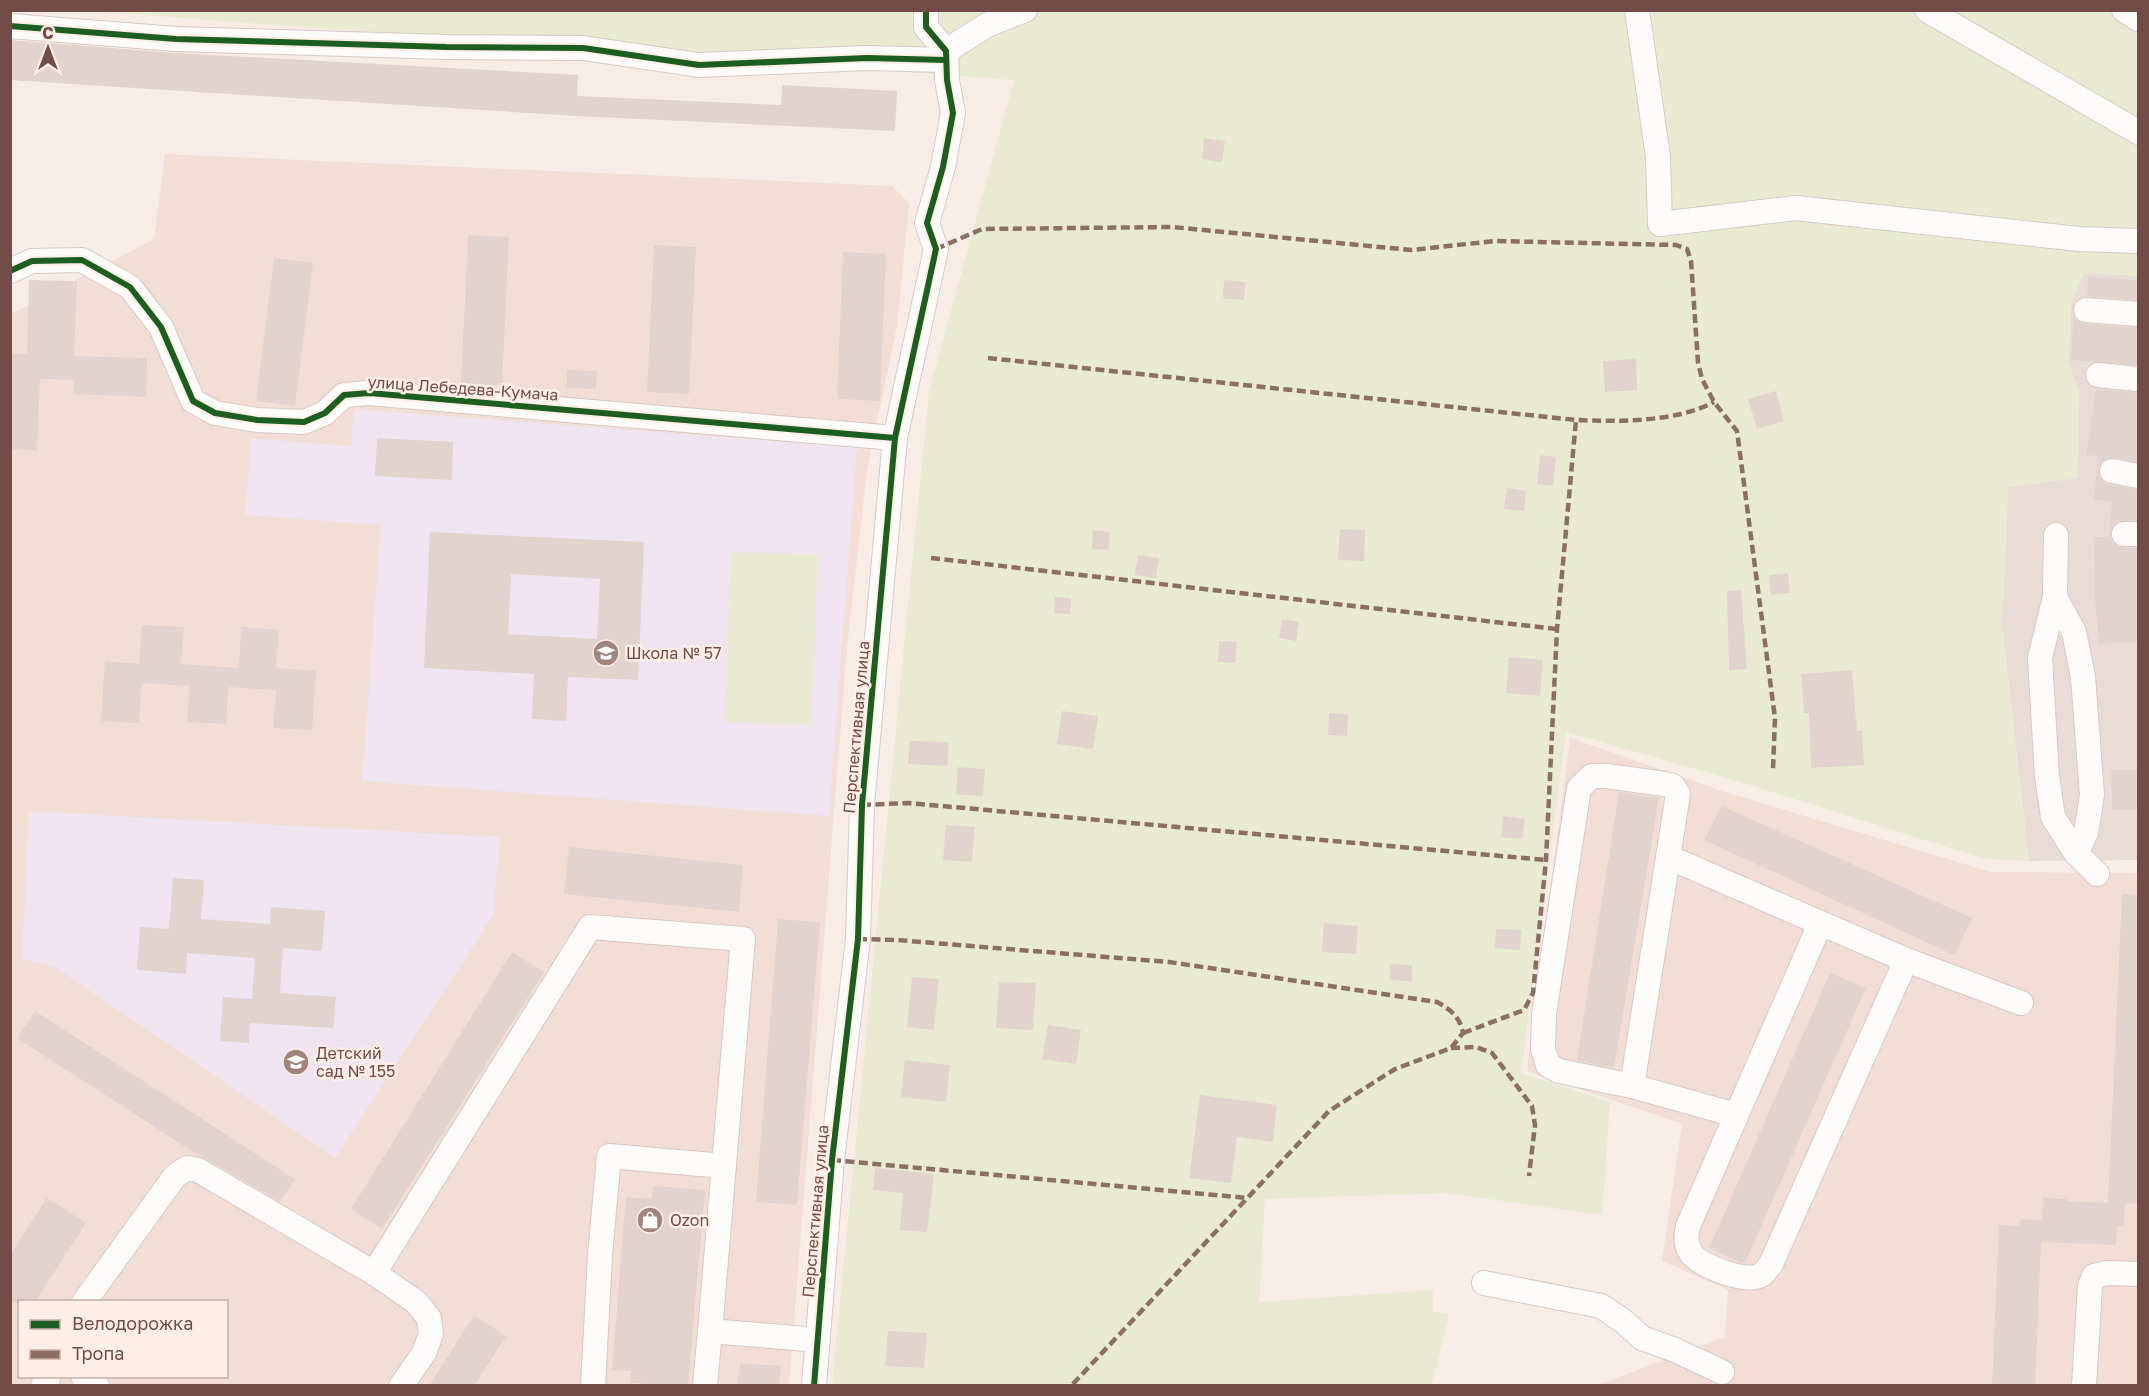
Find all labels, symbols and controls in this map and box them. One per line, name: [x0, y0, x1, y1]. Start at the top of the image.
north arrow: [18, 18, 78, 78]
text: С: [42, 23, 54, 43]
street label: улица Лебедева-Кумача: [367, 371, 559, 405]
school or university icon: Школа № 57: [591, 638, 621, 668]
street label: Перспективная улица: [838, 640, 874, 814]
place label: Школа № 57: [626, 643, 722, 663]
place label: Детский сад № 155: [316, 1043, 395, 1081]
school or university icon: Детский сад № 155: [281, 1047, 311, 1077]
street label: Перспективная улица: [797, 1124, 833, 1298]
shop icon: Ozon: [635, 1205, 665, 1235]
place label: Ozon: [670, 1210, 709, 1230]
legend: [18, 1300, 228, 1378]
text: Велодорожка: [72, 1312, 193, 1334]
text: Тропа: [72, 1342, 124, 1364]

